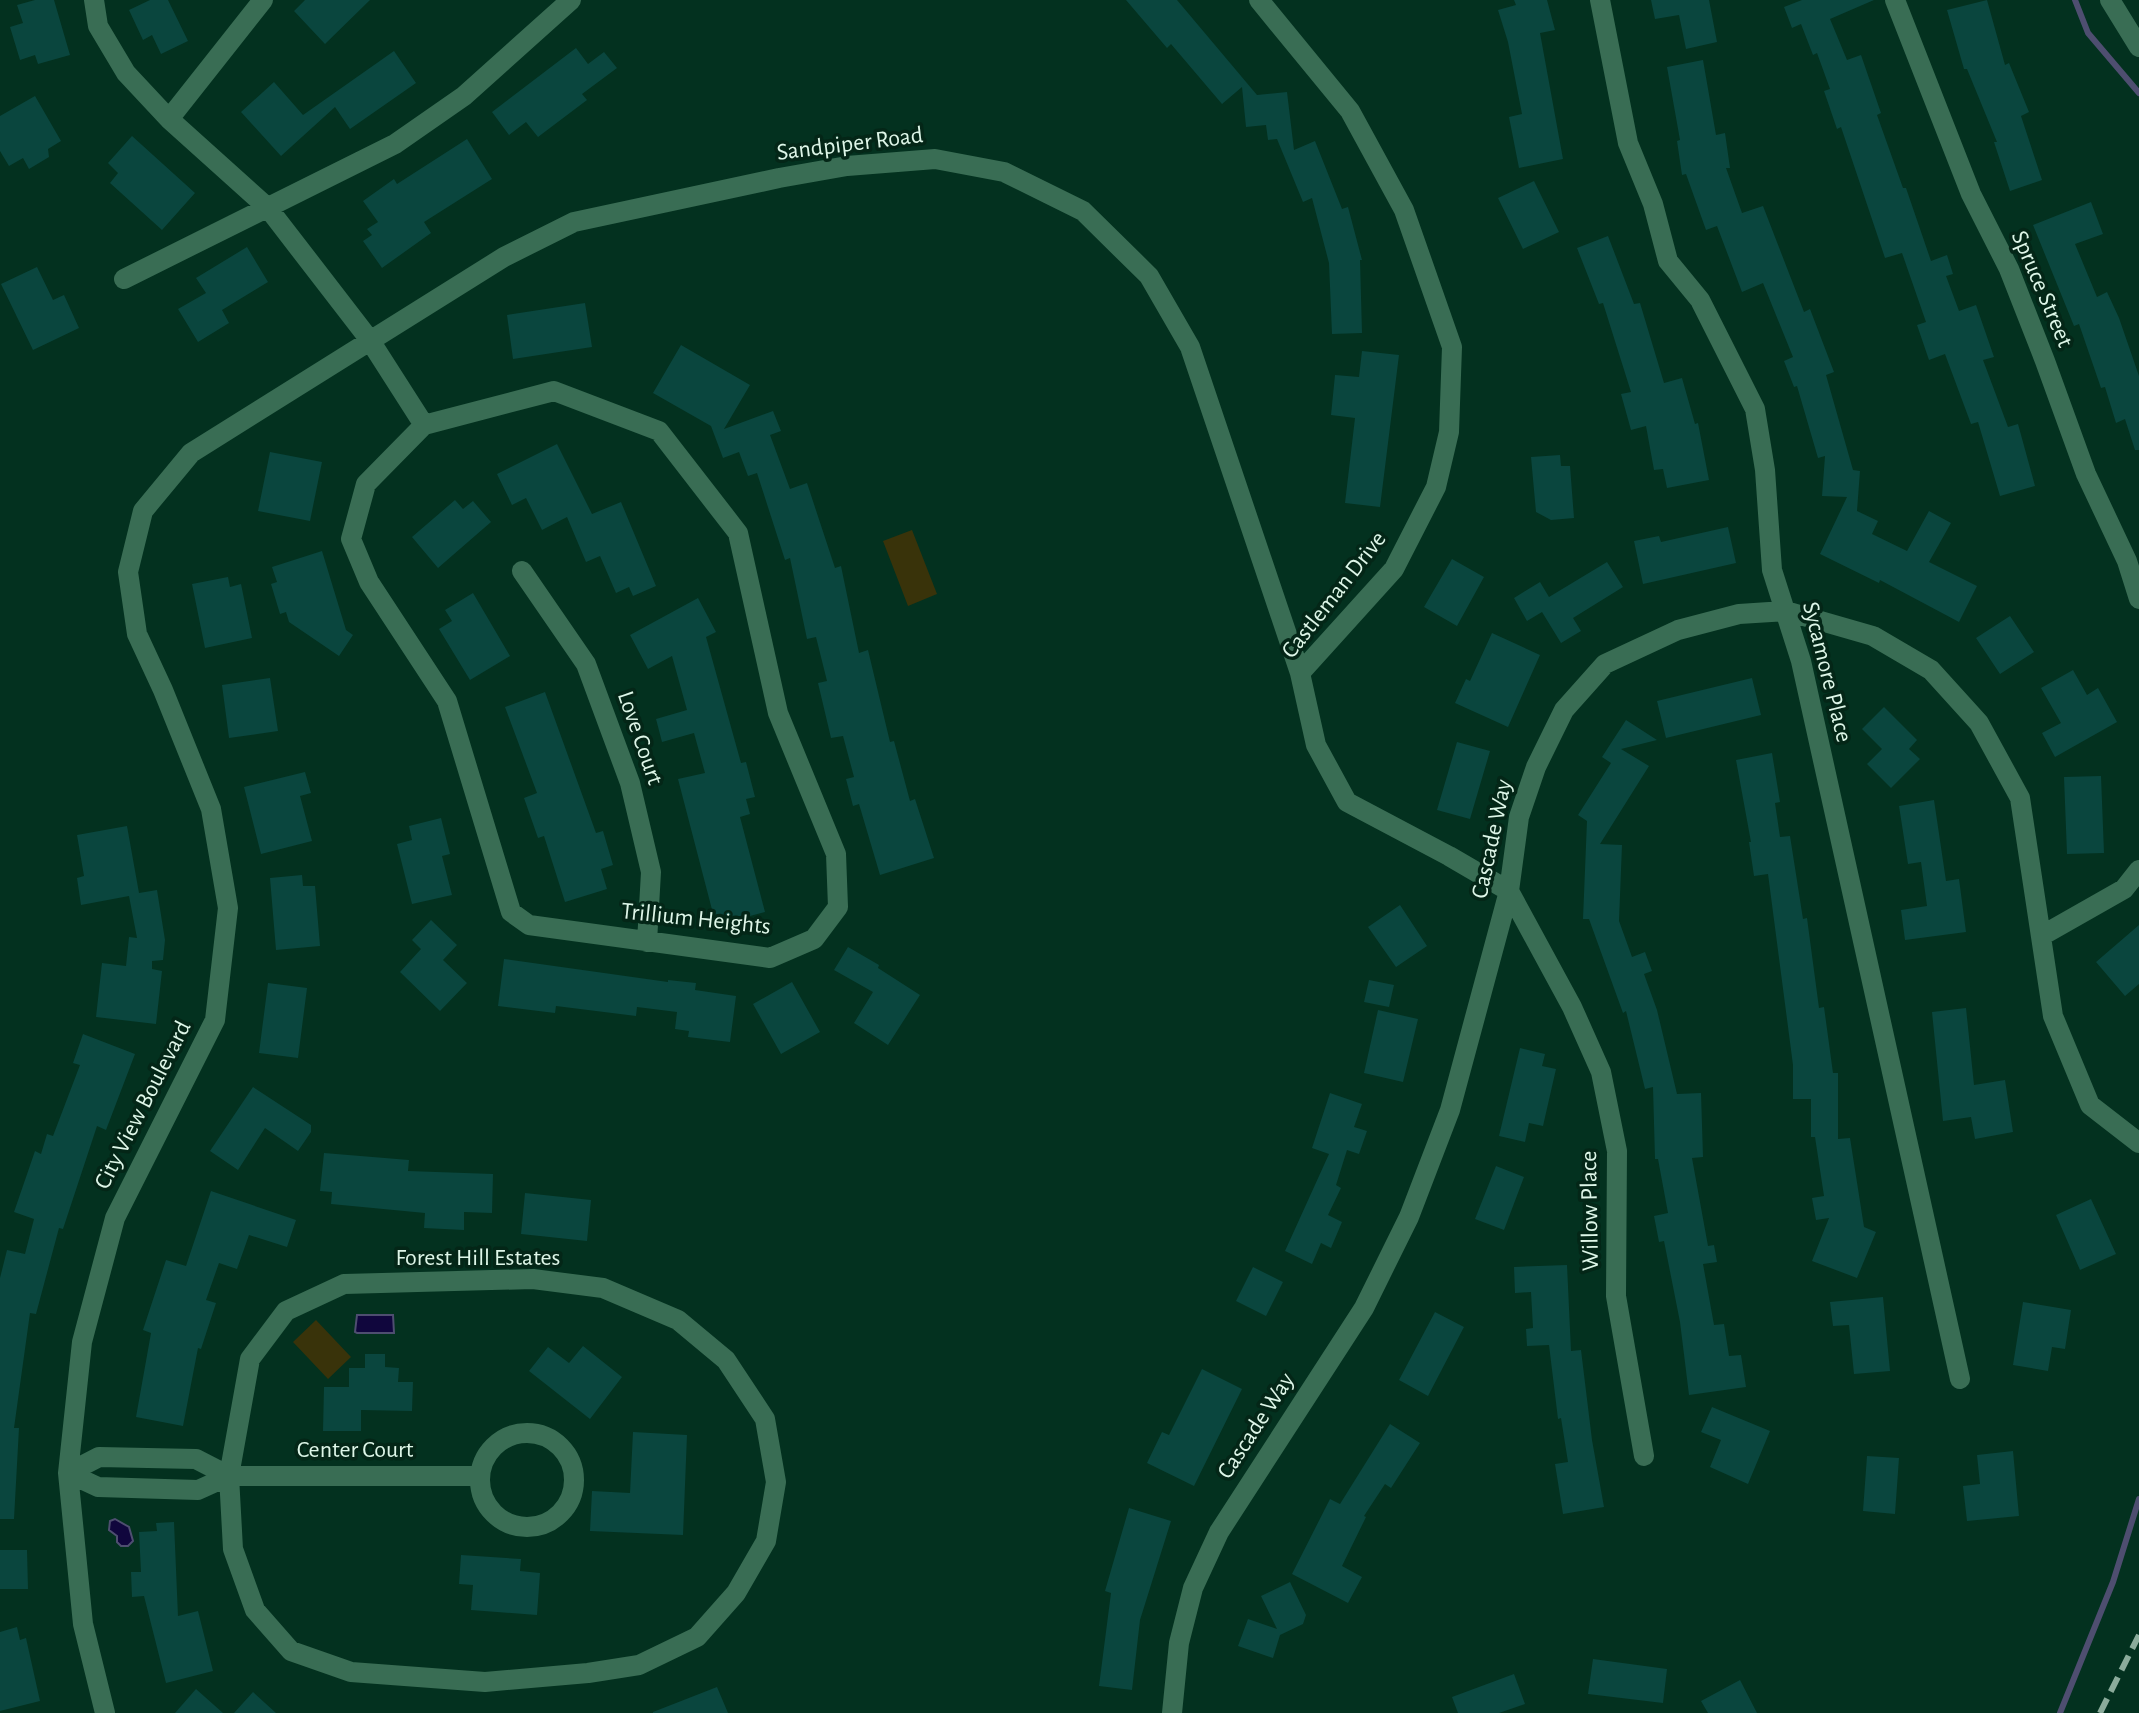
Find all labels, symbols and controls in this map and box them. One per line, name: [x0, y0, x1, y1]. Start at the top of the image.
street label: Sandpiper Road: [775, 123, 925, 165]
street label: Spruce Street: [2007, 227, 2077, 351]
street label: Castleman Drive: [1277, 527, 1391, 663]
street label: Sycamore Place: [1798, 599, 1856, 745]
street label: Love Court: [613, 688, 667, 788]
street label: Cascade Way: [1468, 777, 1516, 901]
street label: Trillium Heights: [620, 899, 772, 939]
street label: City View Boulevard: [90, 1017, 196, 1193]
street label: Willow Place: [1577, 1151, 1603, 1271]
street label: Forest Hill Estates: [396, 1246, 560, 1270]
street label: Cascade Way: [1213, 1369, 1299, 1483]
street label: Center Court: [297, 1438, 414, 1462]

